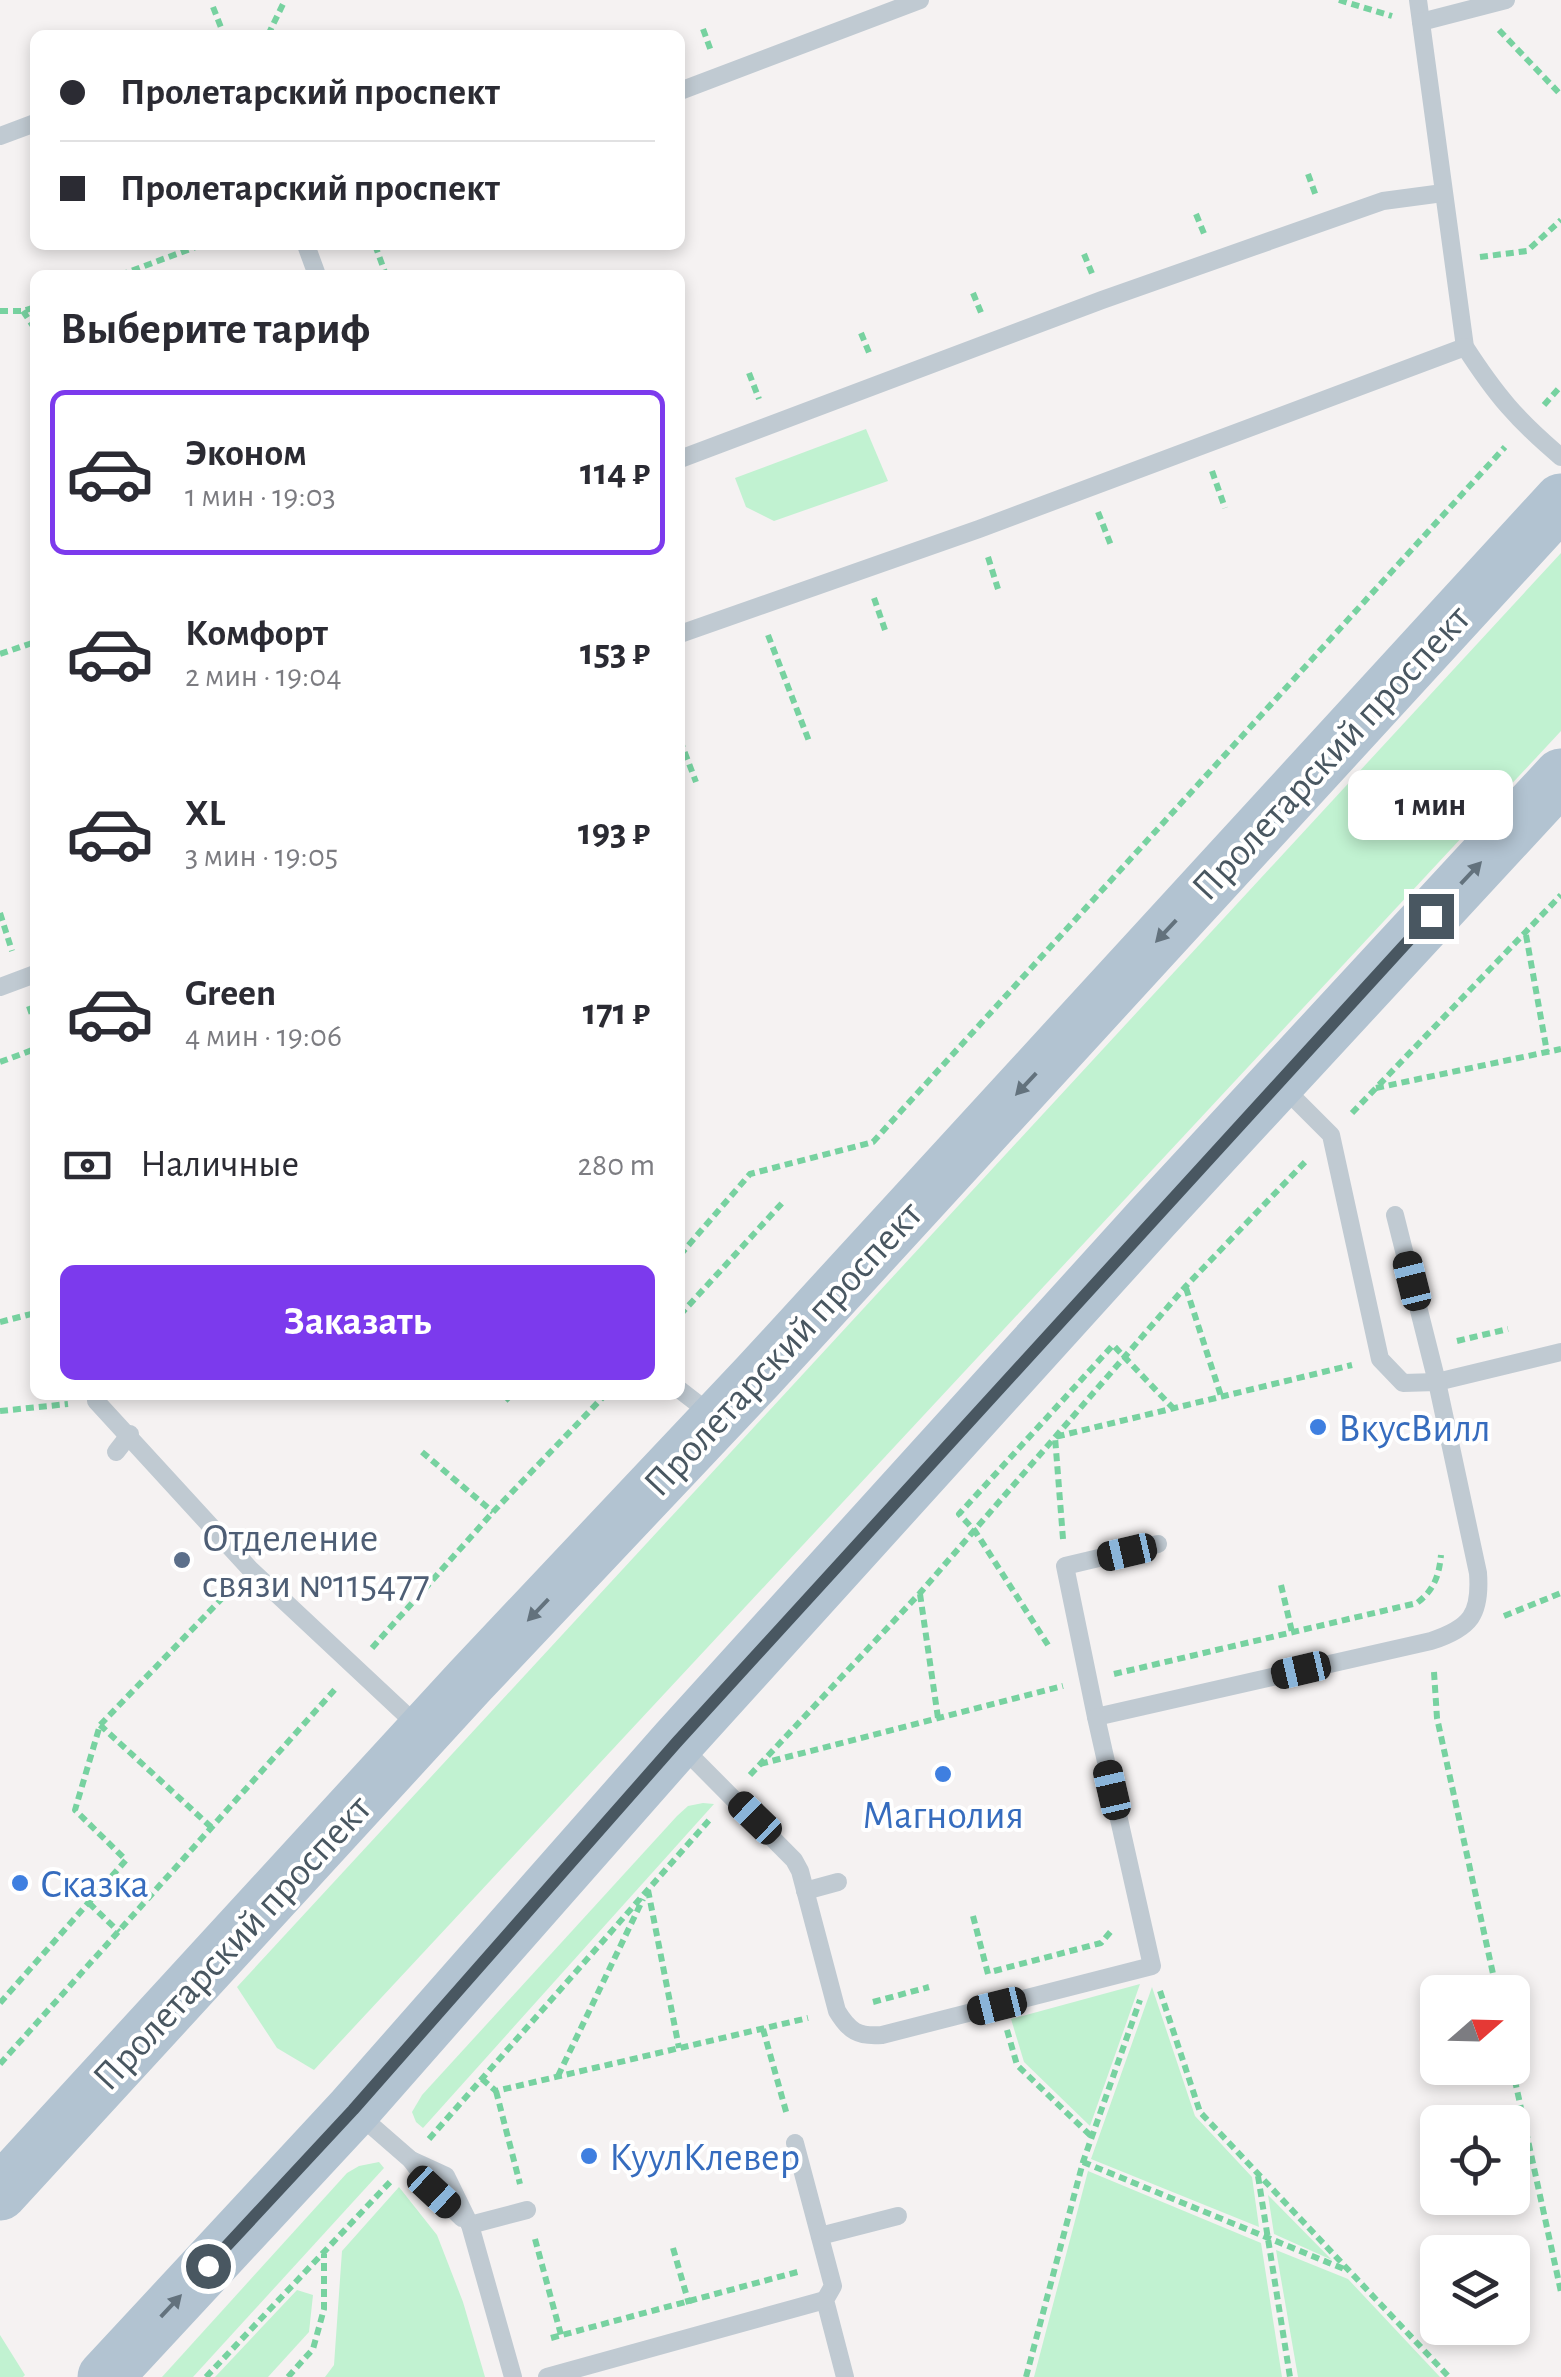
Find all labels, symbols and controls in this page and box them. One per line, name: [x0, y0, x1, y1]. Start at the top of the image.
text: Пролетарский проспект: [120, 74, 500, 112]
text: Пролетарский проспект: [120, 170, 500, 208]
text: Выберите тариф: [60, 307, 370, 352]
icon: car: [65, 428, 155, 518]
text: Эконом: [185, 435, 307, 473]
text: 114 ₽: [580, 454, 650, 492]
text: 1 мин · 19:03: [185, 480, 336, 512]
street label: Пролетарский проспект: [1185, 598, 1478, 908]
icon: car: [65, 608, 155, 698]
text: Комфорт: [185, 615, 328, 653]
text: 153 ₽: [580, 634, 650, 672]
text: 2 мин · 19:04: [185, 660, 342, 692]
callout: 1 мин: [1348, 771, 1514, 841]
icon: car: [65, 788, 155, 878]
text: 1 мин: [1395, 789, 1466, 821]
text: XL: [185, 795, 225, 833]
text: 193 ₽: [578, 814, 650, 852]
text: 3 мин · 19:05: [185, 840, 338, 872]
one-way arrow: [1460, 861, 1482, 886]
route end: [1409, 894, 1454, 939]
one-way arrow: [1155, 919, 1178, 943]
icon: car: [65, 968, 155, 1058]
text: Green: [185, 975, 276, 1013]
text: 171 ₽: [583, 994, 650, 1032]
text: 4 мин · 19:06: [185, 1020, 342, 1052]
one-way arrow: [1015, 1072, 1038, 1096]
icon: cash: [60, 1138, 115, 1193]
text: Наличные: [140, 1146, 299, 1184]
text: 280 m: [577, 1149, 655, 1181]
street label: Пролетарский проспект: [637, 1194, 930, 1504]
car: [1390, 1248, 1434, 1314]
button: Заказать: [60, 1265, 655, 1380]
place label: ВкусВилл: [1338, 1409, 1491, 1449]
marker: ВкусВилл: [1307, 1416, 1329, 1438]
place label: Отделение связи №115477: [202, 1519, 430, 1605]
car: [1094, 1531, 1160, 1573]
marker: Отделение связи №115477: [171, 1549, 193, 1571]
one-way arrow: [527, 1598, 550, 1622]
car: [1268, 1649, 1334, 1691]
car: [1091, 1757, 1133, 1823]
marker: Магнолия: [932, 1763, 954, 1785]
car: [723, 1786, 787, 1850]
street label: Пролетарский проспект: [86, 1788, 379, 2098]
place label: Магнолия: [862, 1796, 1024, 1836]
place label: Сказка: [40, 1865, 149, 1905]
marker: Сказка: [9, 1872, 31, 1894]
north arrow: [1420, 1975, 1530, 2085]
map controls: [1420, 1975, 1530, 2345]
car: [964, 1984, 1030, 2028]
button: locate: [1420, 2105, 1530, 2215]
place label: КуулКлевер: [609, 2138, 800, 2178]
marker: КуулКлевер: [578, 2145, 600, 2167]
car: [402, 2161, 466, 2223]
button: layers: [1420, 2235, 1530, 2345]
route start: [186, 2244, 231, 2289]
one-way arrow: [159, 2294, 182, 2318]

